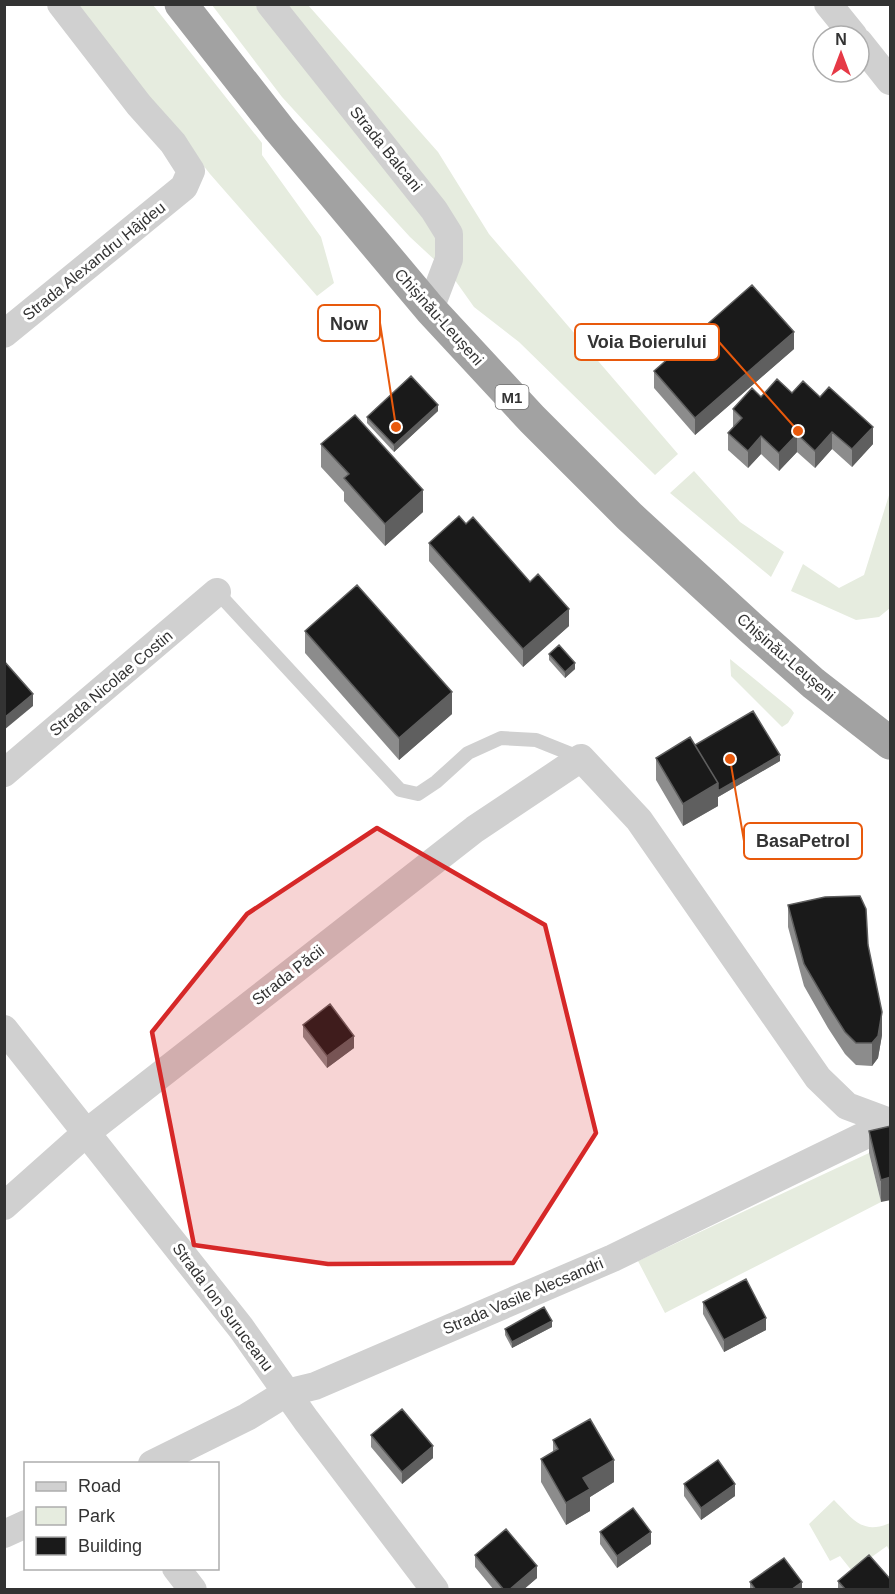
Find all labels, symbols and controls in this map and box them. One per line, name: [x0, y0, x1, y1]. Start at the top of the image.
north arrow: [811, 24, 871, 84]
text: N: [835, 31, 847, 48]
street label: Strada Balcani: [347, 103, 425, 195]
street label: Strada Alexandru Hâjdeu: [20, 198, 168, 324]
street label: Chișinău-Leușeni: [391, 265, 487, 369]
callout: Now: [318, 305, 380, 341]
text: Now: [330, 314, 369, 334]
callout: Voia Boierului: [575, 324, 719, 360]
text: Voia Boierului: [587, 332, 707, 352]
road number: M1: [496, 385, 528, 409]
street label: Chișinău-Leușeni: [734, 610, 838, 704]
street label: Strada Nicolae Costin: [46, 627, 176, 739]
callout: BasaPetrol: [744, 823, 862, 859]
text: BasaPetrol: [756, 831, 850, 851]
street label: Strada Păcii: [249, 942, 327, 1008]
street label: Strada Ion Suruceanu: [169, 1240, 277, 1374]
street label: Strada Vasile Alecsandri: [440, 1255, 606, 1337]
legend: [24, 1462, 219, 1570]
text: Road: [78, 1476, 121, 1496]
text: Park: [78, 1506, 116, 1526]
text: Building: [78, 1536, 142, 1556]

